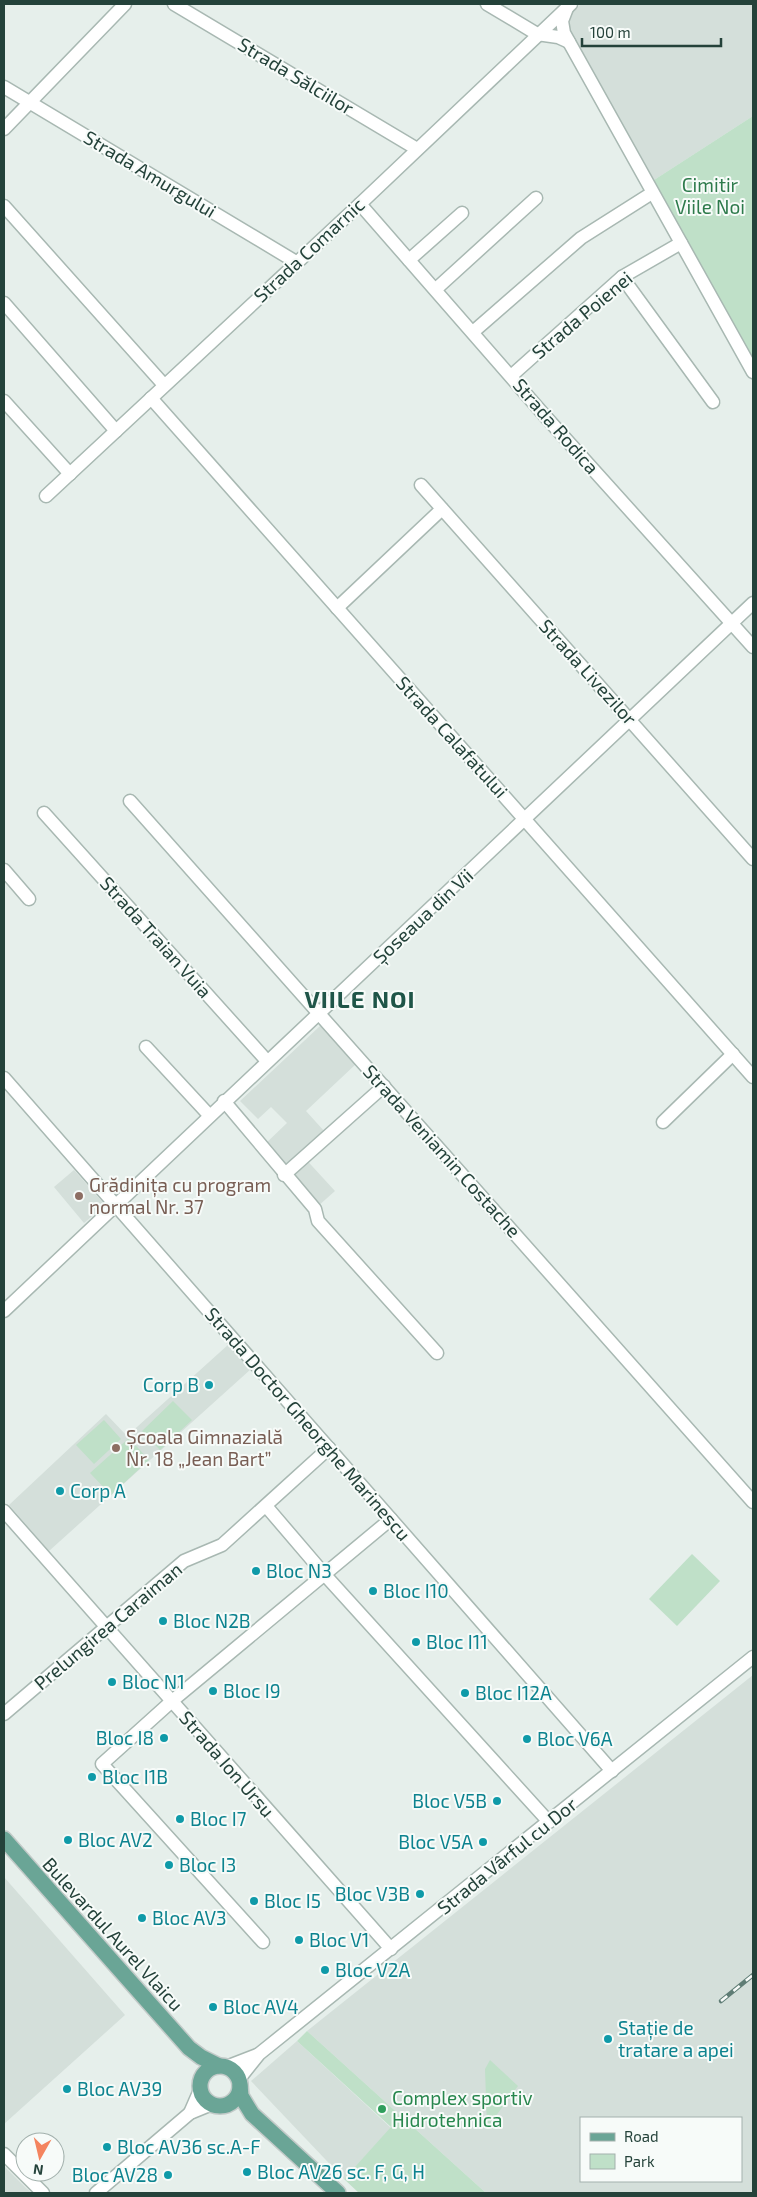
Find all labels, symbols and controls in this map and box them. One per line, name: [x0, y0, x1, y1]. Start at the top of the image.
scale bar: [582, 15, 721, 47]
text: 100 m: [590, 23, 631, 41]
street label: Strada Sălciilor: [234, 32, 359, 119]
street label: Strada Amurgului: [80, 125, 221, 222]
park label: Cimitir Viile Noi: [675, 173, 745, 218]
street label: Strada Comarnic: [249, 193, 369, 307]
street label: Strada Poienei: [527, 266, 637, 363]
street label: Strada Rodica: [509, 373, 604, 478]
street label: Strada Livezilor: [535, 614, 642, 730]
street label: Strada Calafatului: [392, 671, 513, 802]
street label: Șoseaua din Vii: [368, 863, 479, 969]
street label: Strada Traian Vuia: [96, 871, 217, 1002]
district label: VIILE NOI: [304, 984, 416, 1013]
street label: Strada Veniamin Costache: [359, 1060, 526, 1242]
place label: Grădinița cu program normal Nr. 37: [89, 1173, 271, 1218]
marker: Grădinița cu program normal Nr. 37: [73, 1190, 85, 1202]
street label: Strada Doctor Gheorghe Marinescu: [201, 1302, 416, 1545]
place label: Corp B: [143, 1373, 199, 1396]
marker: Corp B: [203, 1379, 215, 1391]
place label: Școala Gimnazială Nr. 18 „Jean Bart”: [126, 1425, 283, 1470]
marker: Școala Gimnazială Nr. 18 „Jean Bart”: [110, 1442, 122, 1454]
place label: Corp A: [70, 1479, 126, 1502]
marker: Corp A: [54, 1485, 66, 1497]
street label: Prelungirea Caraiman: [29, 1557, 186, 1694]
place label: Bloc N3: [266, 1559, 332, 1582]
marker: Bloc N3: [250, 1565, 262, 1577]
place label: Bloc I10: [383, 1579, 449, 1602]
marker: Bloc I10: [367, 1585, 379, 1597]
place label: Bloc N2B: [173, 1609, 251, 1632]
marker: Bloc N2B: [157, 1615, 169, 1627]
place label: Bloc I11: [426, 1630, 488, 1653]
marker: Bloc I11: [410, 1636, 422, 1648]
place label: Bloc N1: [122, 1670, 185, 1693]
marker: Bloc N1: [106, 1676, 118, 1688]
place label: Bloc I9: [223, 1679, 281, 1702]
place label: Bloc I12A: [475, 1681, 552, 1704]
marker: Bloc I9: [207, 1685, 219, 1697]
marker: Bloc I12A: [459, 1687, 471, 1699]
street label: Strada Ion Ursu: [175, 1706, 280, 1821]
place label: Bloc I8: [96, 1726, 154, 1749]
place label: Bloc V6A: [537, 1727, 613, 1750]
marker: Bloc I8: [158, 1732, 170, 1744]
marker: Bloc V6A: [521, 1733, 533, 1745]
place label: Bloc I1B: [102, 1765, 168, 1788]
marker: Bloc I1B: [86, 1771, 98, 1783]
place label: Bloc V5B: [412, 1789, 487, 1812]
street label: Strada Vârful cu Dor: [432, 1792, 581, 1919]
marker: Bloc V5B: [491, 1795, 503, 1807]
place label: Bloc I7: [190, 1807, 247, 1830]
marker: Bloc I7: [174, 1813, 186, 1825]
place label: Bloc AV2: [78, 1828, 153, 1851]
place label: Bloc V5A: [398, 1830, 473, 1853]
marker: Bloc AV2: [62, 1834, 74, 1846]
marker: Bloc V5A: [477, 1836, 489, 1848]
street label: Bulevardul Aurel Vlaicu: [38, 1852, 188, 2015]
place label: Bloc I3: [179, 1853, 236, 1876]
marker: Bloc I3: [163, 1859, 175, 1871]
place label: Bloc V3B: [335, 1882, 410, 1905]
marker: Bloc V3B: [414, 1888, 426, 1900]
place label: Bloc I5: [264, 1889, 321, 1912]
marker: Bloc I5: [248, 1895, 260, 1907]
place label: Bloc AV3: [152, 1906, 227, 1929]
marker: Bloc AV3: [136, 1912, 148, 1924]
place label: Bloc V1: [309, 1928, 369, 1951]
marker: Bloc V1: [293, 1934, 305, 1946]
place label: Bloc V2A: [335, 1958, 411, 1981]
marker: Bloc V2A: [319, 1964, 331, 1976]
place label: Bloc AV4: [223, 1995, 299, 2018]
marker: Bloc AV4: [207, 2001, 219, 2013]
place label: Stație de tratare a apei: [618, 2016, 734, 2061]
marker: Stație de tratare a apei: [602, 2033, 614, 2045]
place label: Bloc AV39: [77, 2077, 162, 2100]
marker: Bloc AV39: [61, 2083, 73, 2095]
place label: Complex sportiv Hidrotehnica: [392, 2086, 533, 2131]
marker: Complex sportiv Hidrotehnica: [376, 2103, 388, 2115]
legend: [580, 2117, 742, 2182]
text: Road: [624, 2127, 659, 2145]
north arrow: [15, 2132, 65, 2182]
place label: Bloc AV36 sc.A-F: [117, 2135, 261, 2158]
marker: Bloc AV36 sc.A-F: [101, 2141, 113, 2153]
text: Park: [624, 2152, 655, 2170]
place label: Bloc AV26 sc. F, G, H: [257, 2160, 425, 2183]
text: N: [32, 2161, 44, 2179]
place label: Bloc AV28: [72, 2163, 158, 2186]
marker: Bloc AV26 sc. F, G, H: [241, 2166, 253, 2178]
marker: Bloc AV28: [162, 2169, 174, 2181]

